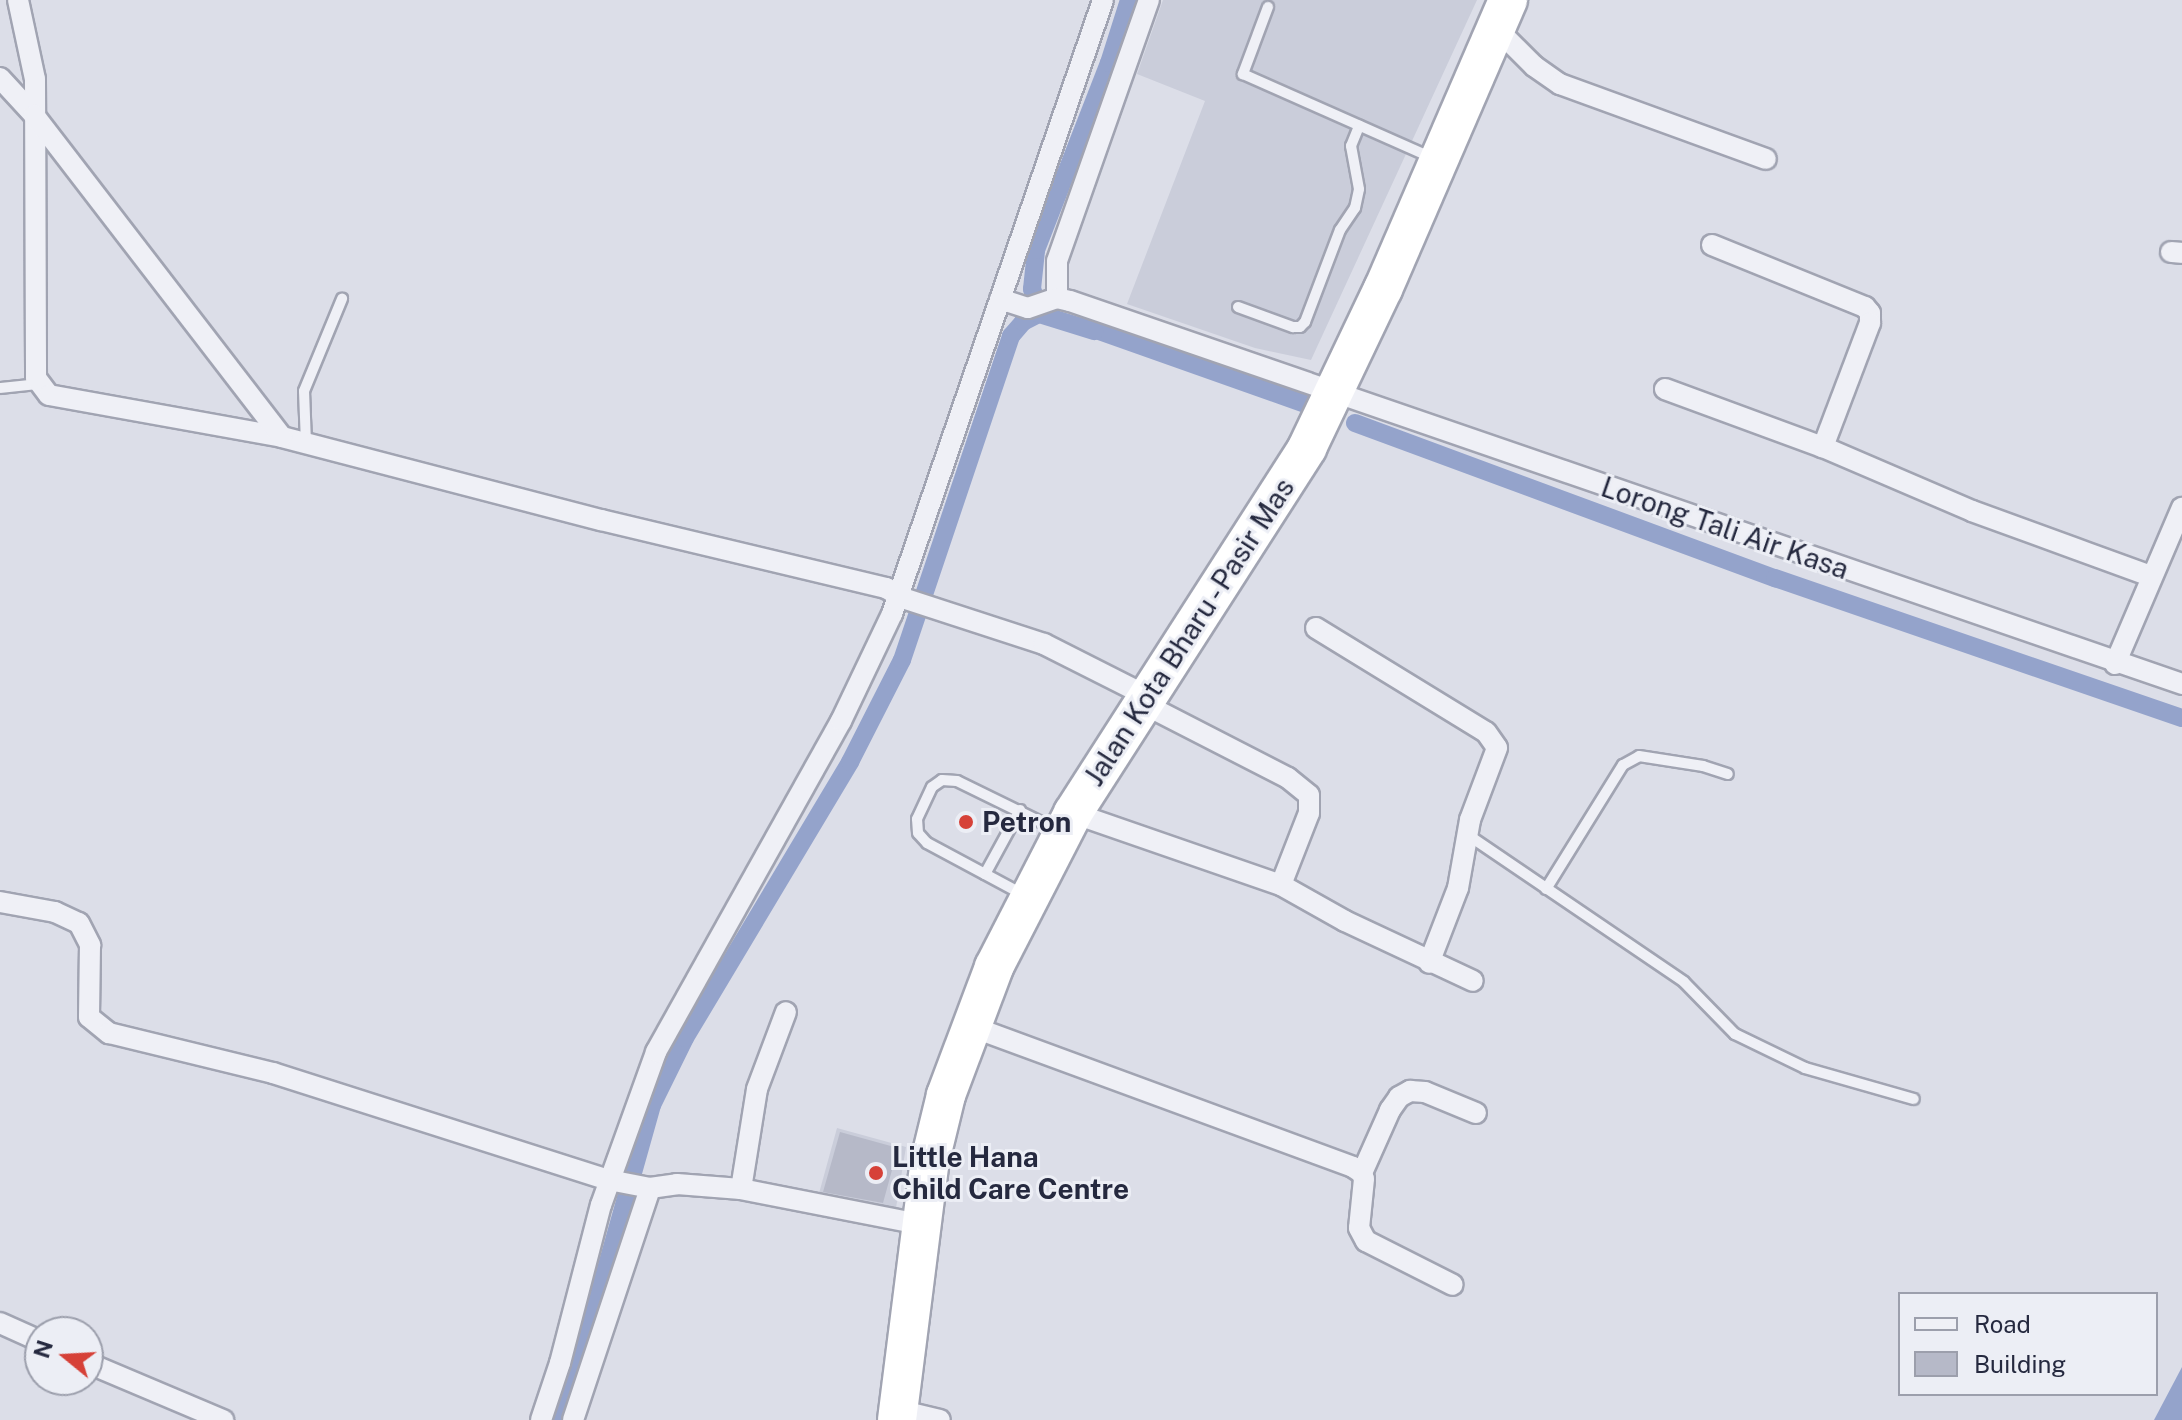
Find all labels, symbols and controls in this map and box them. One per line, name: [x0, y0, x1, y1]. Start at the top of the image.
street label: Jalan Kota Bharu - Pasir Mas: [1075, 469, 1303, 795]
street label: Lorong Tali Air Kasa: [1597, 470, 1853, 586]
place label: Petron: [982, 805, 1071, 839]
marker: Petron: [957, 813, 975, 831]
place label: Little Hana Child Care Centre: [892, 1140, 1129, 1206]
marker: Little Hana Child Care Centre: [867, 1164, 885, 1182]
legend: [1898, 1292, 2158, 1396]
text: Road: [1974, 1310, 2031, 1338]
north arrow: [24, 1316, 104, 1396]
text: N: [28, 1337, 58, 1361]
text: Building: [1974, 1350, 2066, 1378]

